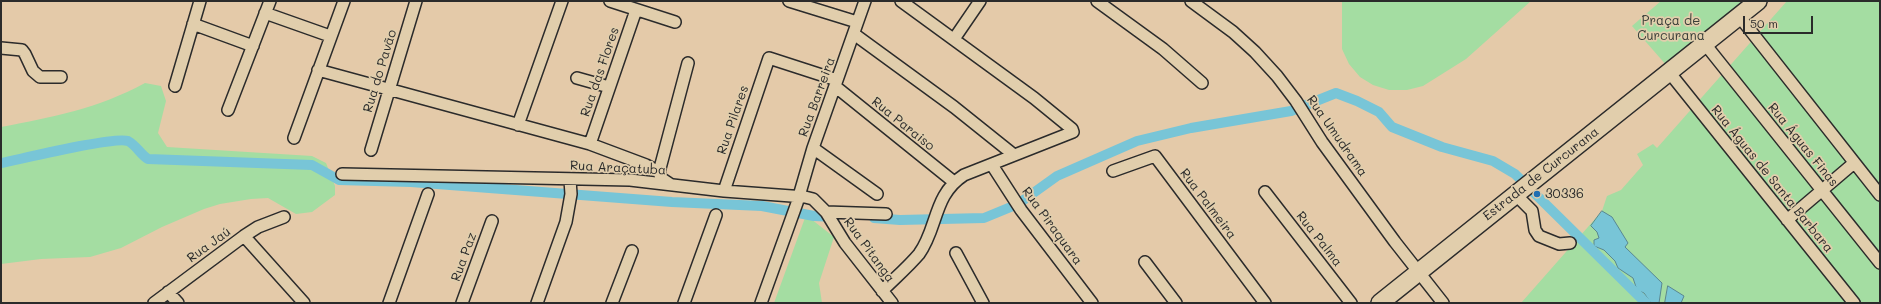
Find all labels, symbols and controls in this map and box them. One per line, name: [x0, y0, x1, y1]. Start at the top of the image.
scale bar: [1745, 8, 1815, 34]
park label: Praça de Curcurana: [1637, 13, 1705, 44]
text: 50 m: [1750, 15, 1778, 31]
street label: Rua das Flores: [577, 25, 623, 119]
street label: Rua do Pavão: [360, 28, 400, 114]
street label: Rua Barreira: [795, 55, 839, 139]
street label: Rua Pilares: [714, 83, 752, 157]
street label: Rua Umudrama: [1303, 93, 1371, 179]
street label: Rua Paraiso: [868, 94, 938, 154]
street label: Rua Águas Finas: [1765, 100, 1841, 190]
street label: Rua Águas de Santa Barbara: [1708, 102, 1836, 256]
street label: Estrada de Curcurana: [1480, 124, 1602, 224]
street label: Rua Araçatuba: [570, 158, 666, 178]
street label: Rua Palmeira: [1176, 166, 1240, 242]
street label: Rua Piraquara: [1019, 184, 1085, 268]
place label: 30336: [1545, 186, 1584, 202]
marker: 30336: [1532, 189, 1542, 199]
street label: Rua Palma: [1293, 208, 1345, 270]
street label: Rua Pitanga: [840, 215, 898, 285]
street label: Rua Jaú: [184, 224, 234, 266]
street label: Rua Paz: [448, 230, 480, 284]

